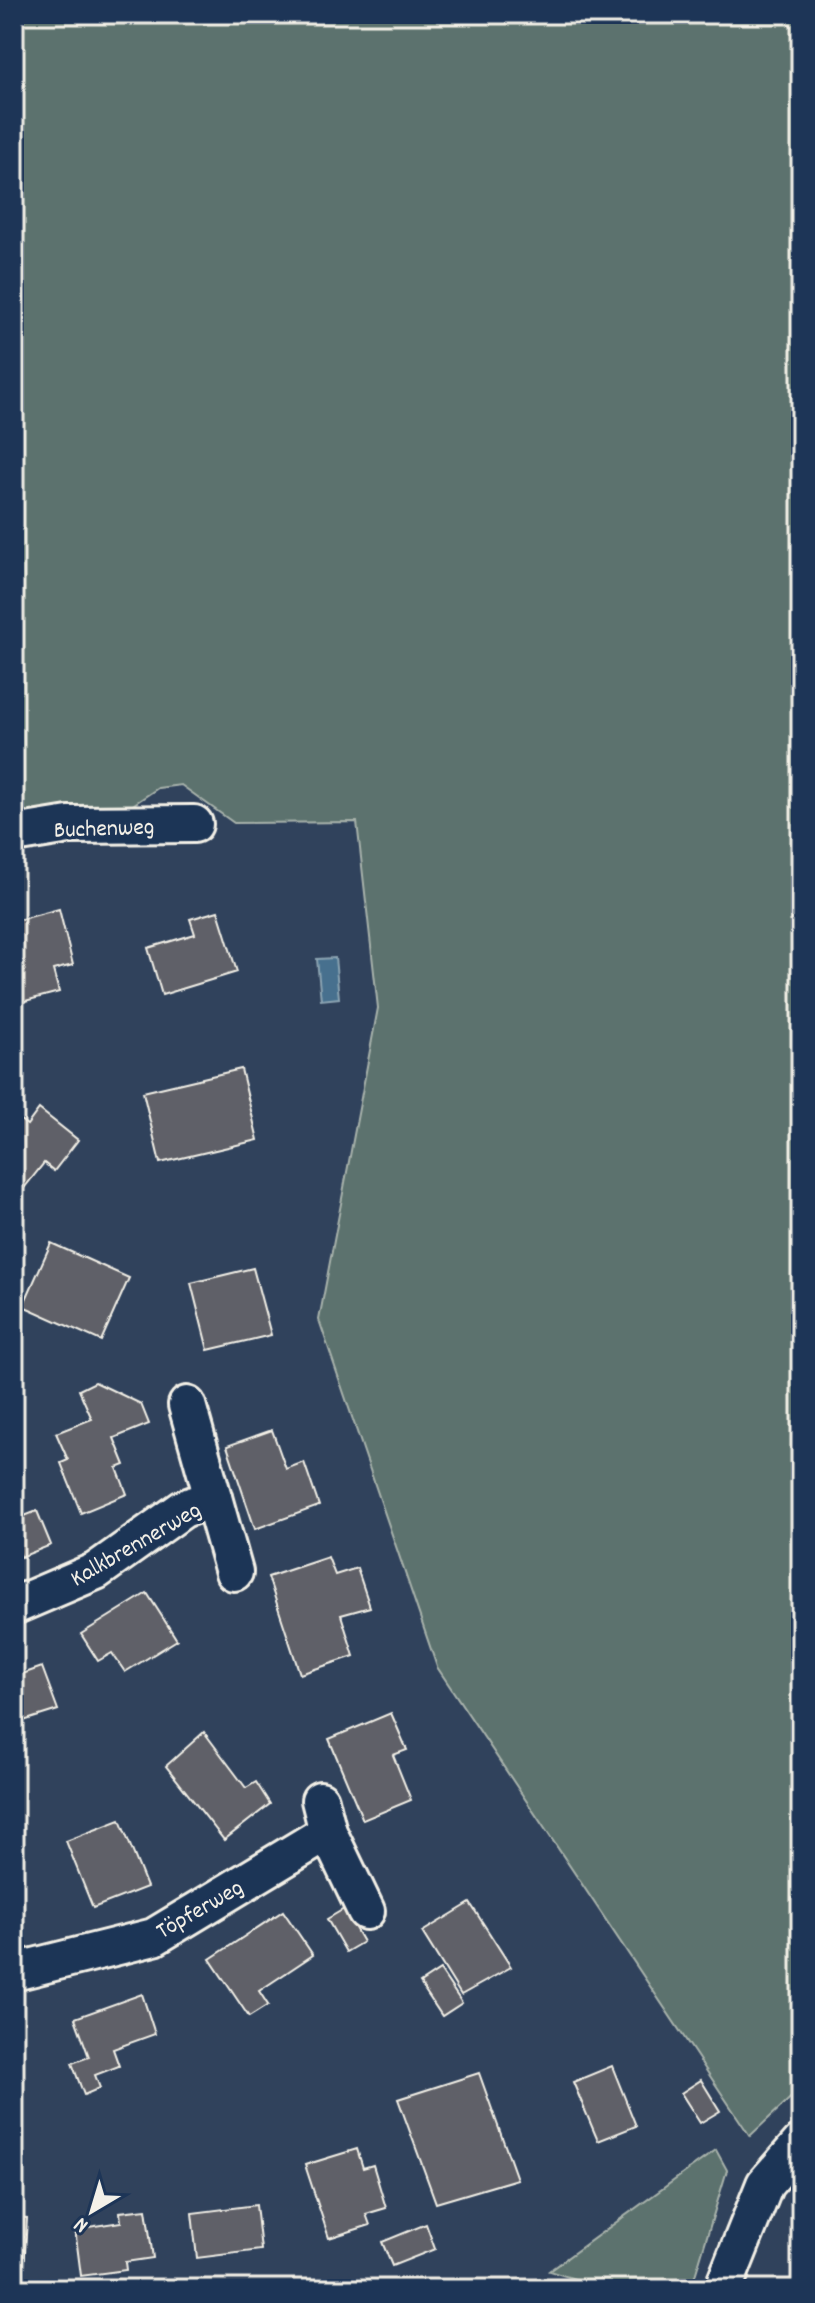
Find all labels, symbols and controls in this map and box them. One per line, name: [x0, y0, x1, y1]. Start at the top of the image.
street label: Buchenweg: [53, 811, 155, 849]
street label: Kalkbrennerweg: [65, 1494, 208, 1597]
street label: Töpferweg: [151, 1872, 250, 1949]
north arrow: [52, 2171, 132, 2251]
text: N: [68, 2208, 96, 2240]

